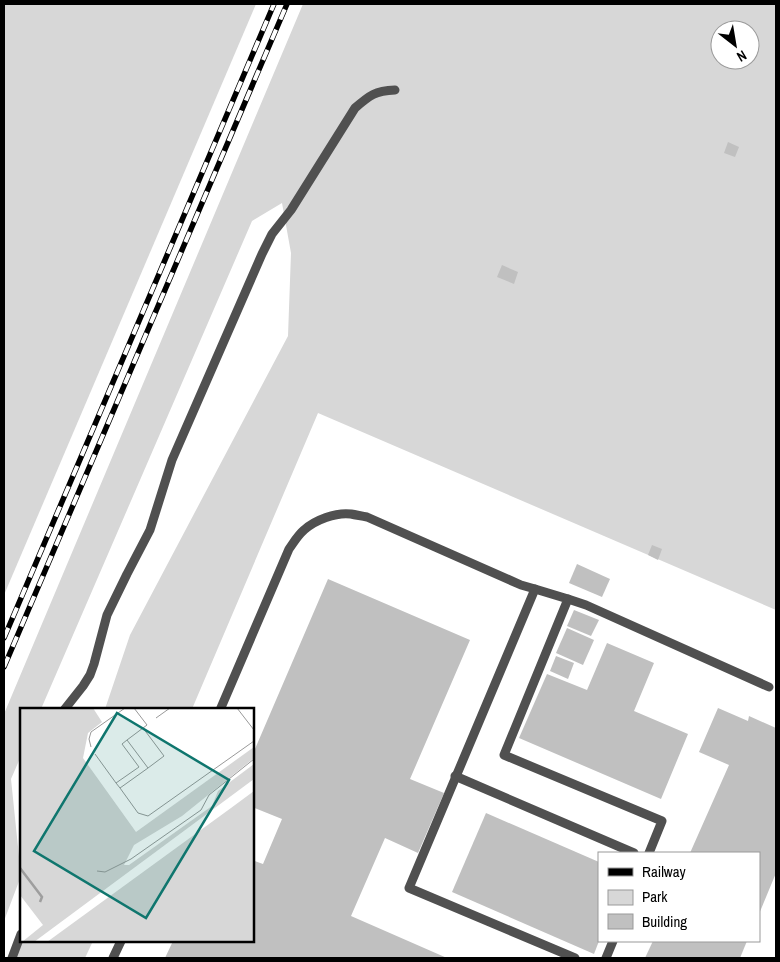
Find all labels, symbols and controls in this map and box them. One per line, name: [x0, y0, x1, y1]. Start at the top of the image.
north arrow: [710, 20, 760, 70]
text: N: [734, 46, 750, 66]
inset map: [20, 708, 254, 942]
legend: [598, 852, 760, 942]
text: Railway: [642, 861, 687, 882]
text: Park: [642, 886, 668, 907]
text: Building: [642, 911, 687, 932]

